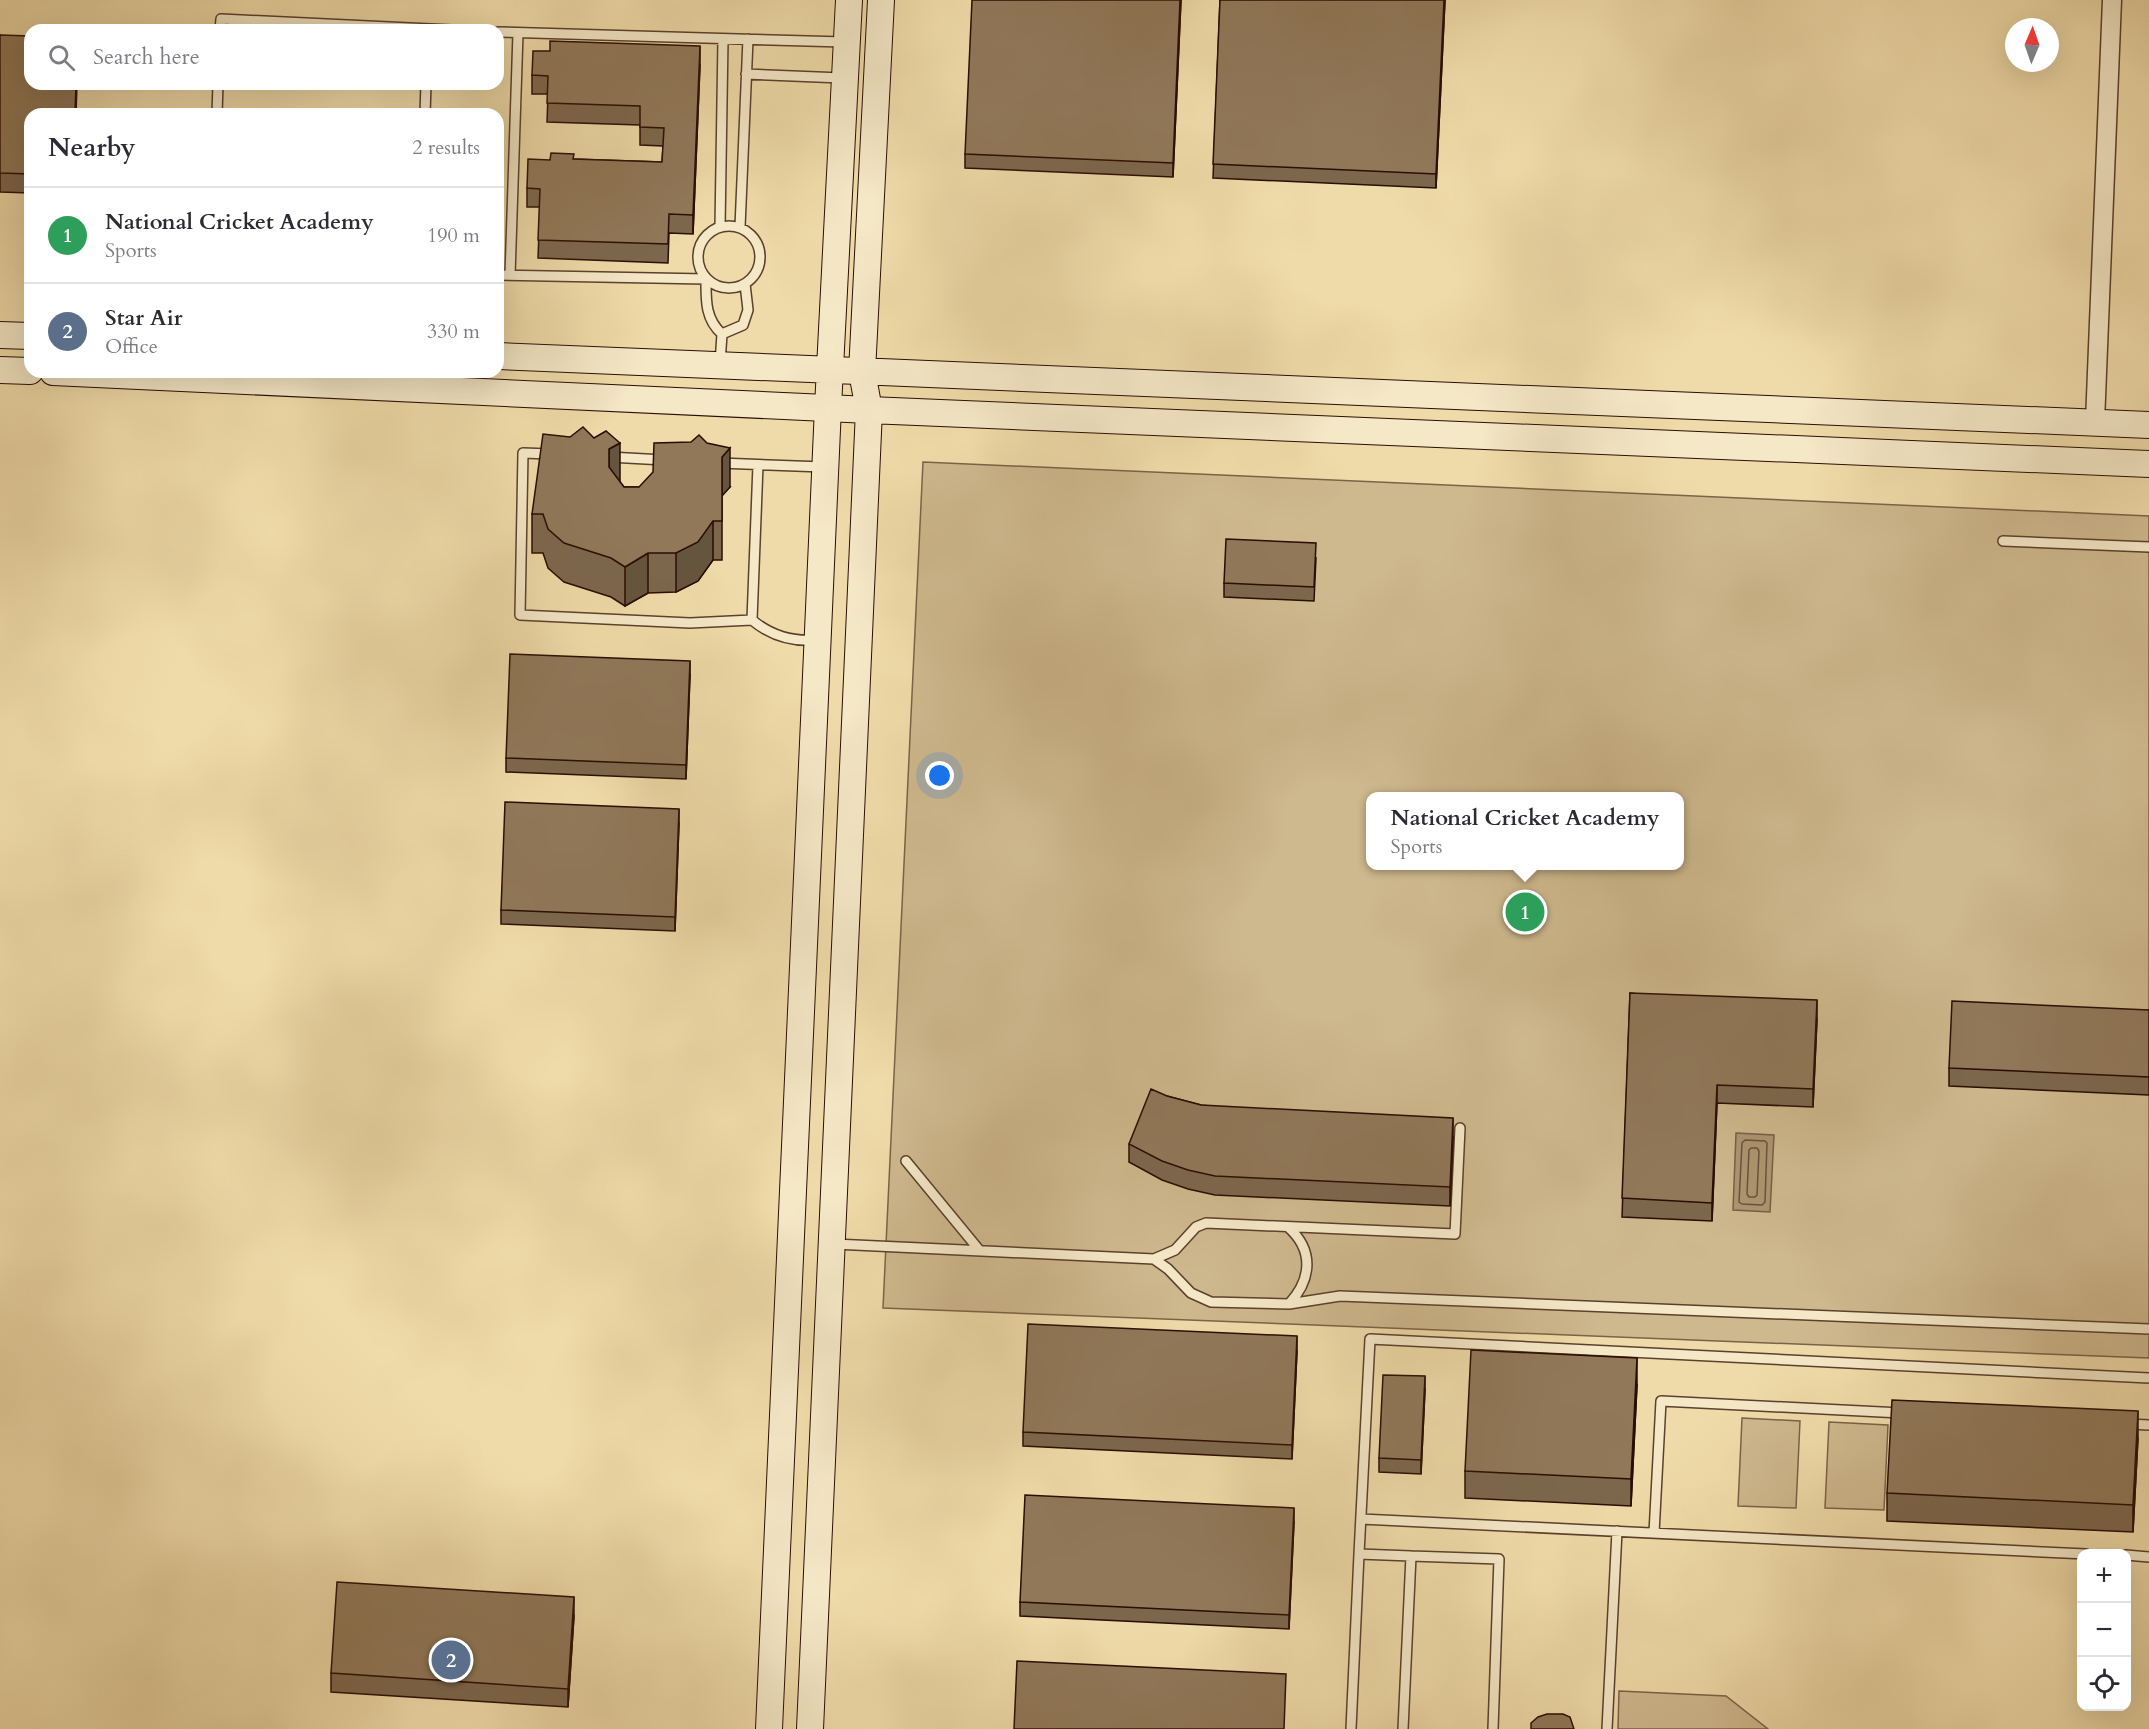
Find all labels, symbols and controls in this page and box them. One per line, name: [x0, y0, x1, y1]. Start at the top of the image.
north arrow: [2005, 18, 2059, 72]
search box: [24, 24, 504, 90]
icon: search: [45, 41, 78, 74]
text: Search here: [93, 42, 200, 72]
text: Nearby: [48, 130, 136, 165]
text: 2 results: [412, 134, 480, 161]
text: National Cricket Academy: [105, 207, 374, 237]
text: 1: [62, 222, 73, 249]
text: 190 m: [427, 222, 480, 249]
text: Sports: [105, 237, 157, 264]
text: Star Air: [105, 303, 183, 333]
text: 2: [62, 318, 73, 345]
text: 330 m: [427, 318, 480, 345]
text: Office: [105, 333, 158, 360]
your location: [925, 761, 954, 790]
popup: [1366, 792, 1684, 870]
text: National Cricket Academy: [1391, 803, 1659, 833]
text: Sports: [1391, 833, 1442, 860]
pin: 1: [1506, 890, 1544, 934]
map controls: [2077, 1549, 2131, 1711]
button: +: [2077, 1549, 2131, 1603]
button: −: [2077, 1603, 2131, 1657]
pin: 2: [432, 1638, 470, 1682]
button: locate: [2077, 1657, 2131, 1711]

